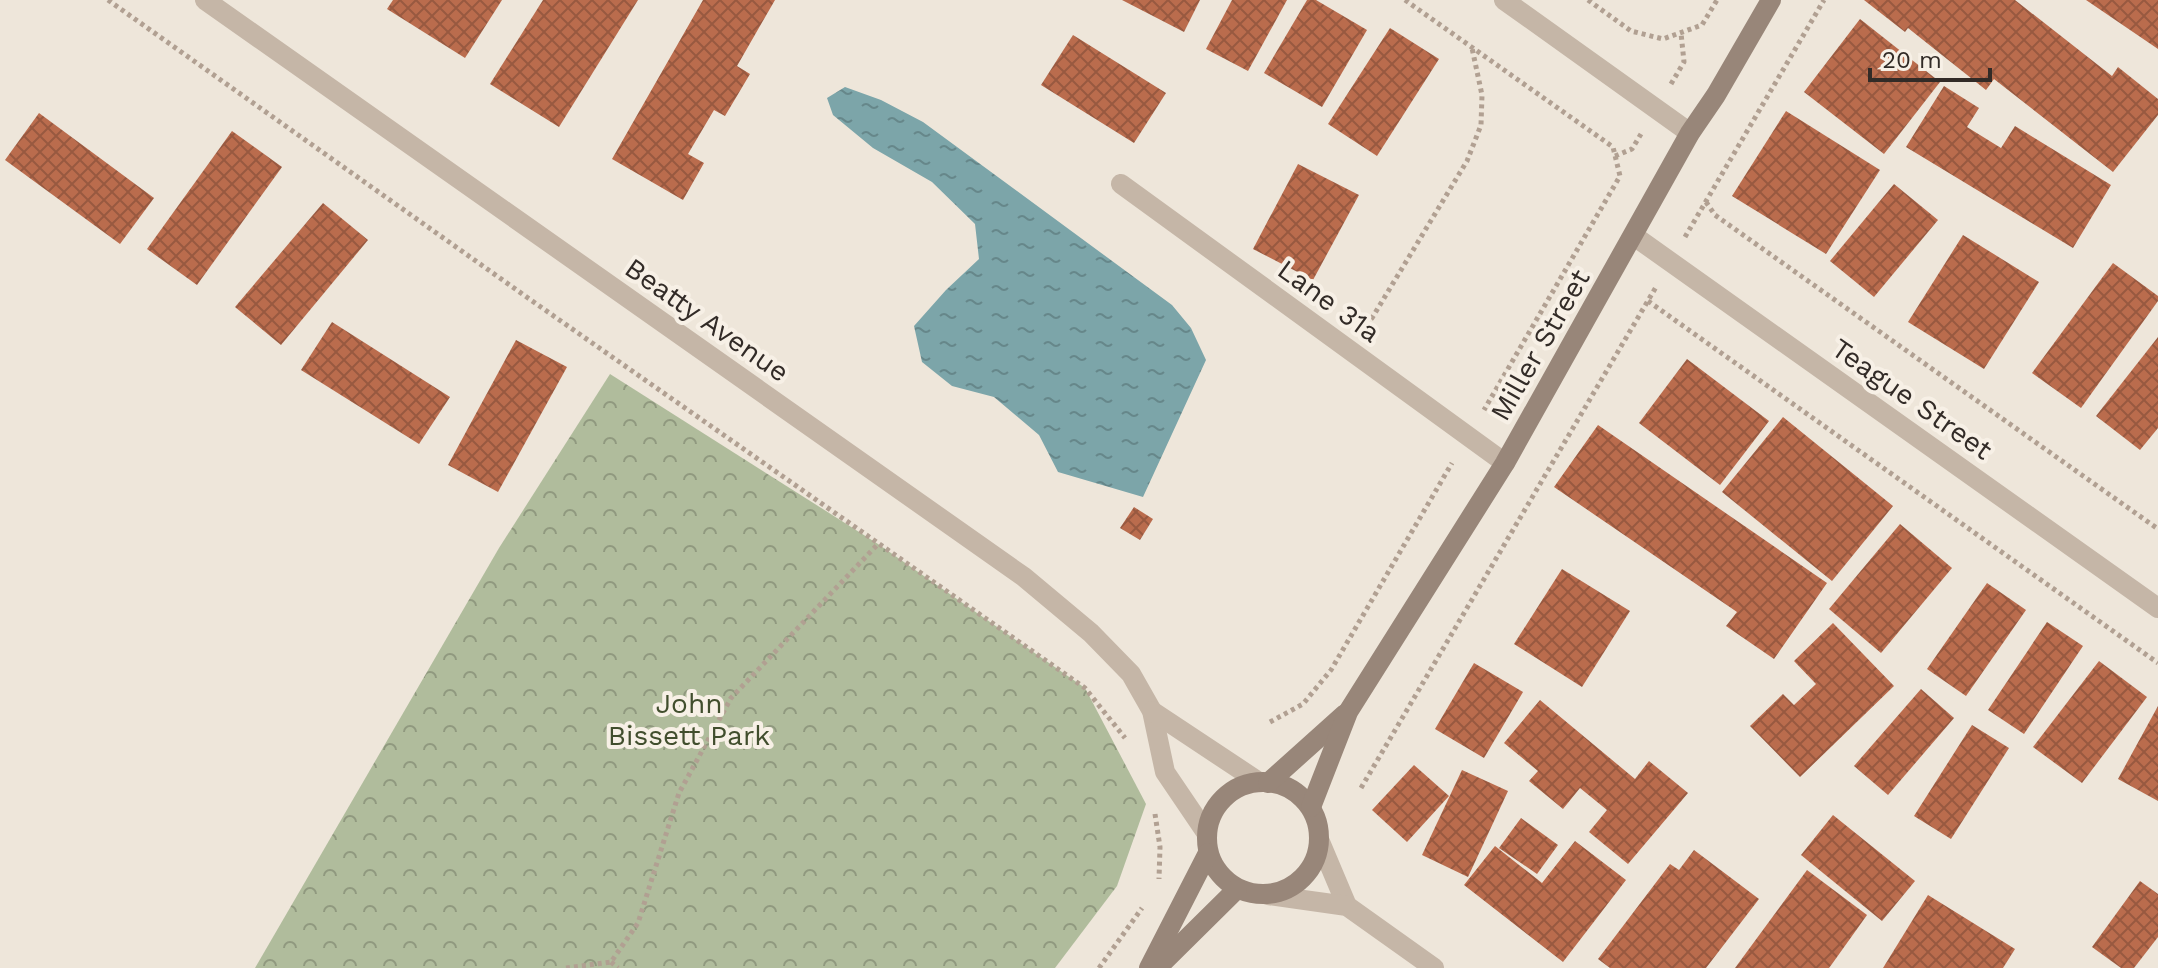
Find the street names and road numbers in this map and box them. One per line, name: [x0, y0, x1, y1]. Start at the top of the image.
street label: Beatty Avenue: [619, 251, 795, 389]
street label: Lane 31a: [1271, 253, 1387, 349]
street label: Miller Street: [1483, 263, 1597, 427]
street label: Teague Street: [1826, 332, 1999, 467]

